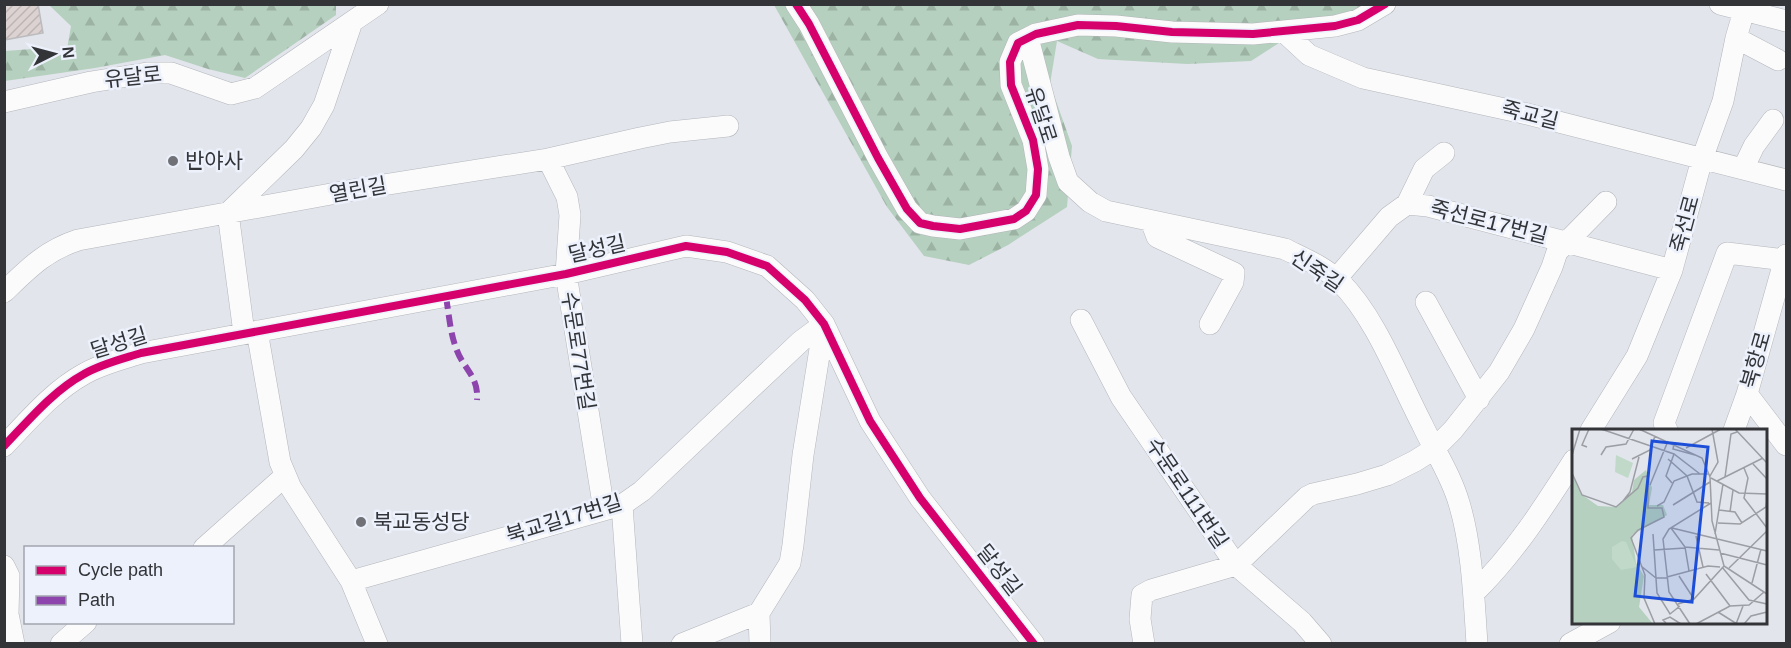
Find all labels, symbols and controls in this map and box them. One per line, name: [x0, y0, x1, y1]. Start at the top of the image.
north arrow: [24, 24, 84, 84]
text: N: [59, 46, 77, 59]
street label: 유달로: [103, 62, 163, 91]
street label: 유달로: [1022, 84, 1061, 146]
street label: 죽교길: [1499, 96, 1561, 133]
place label: 반야사: [185, 149, 243, 172]
marker: 반야사: [166, 154, 180, 168]
street label: 열린길: [327, 173, 388, 206]
street label: 죽선로: [1666, 193, 1703, 255]
street label: 죽선로17번길: [1428, 196, 1550, 247]
street label: 달성길: [566, 231, 628, 266]
street label: 신죽길: [1287, 245, 1348, 296]
street label: 수문로77번길: [558, 290, 599, 412]
street label: 달성길: [88, 323, 150, 362]
street label: 북항로: [1736, 329, 1775, 391]
inset map: [1572, 429, 1767, 624]
street label: 수문로111번길: [1142, 433, 1233, 552]
street label: 북교길17번길: [503, 490, 625, 547]
place label: 북교동성당: [373, 510, 470, 533]
marker: 북교동성당: [354, 515, 368, 529]
street label: 달성길: [972, 540, 1026, 600]
legend: [24, 546, 234, 624]
text: Cycle path: [78, 560, 163, 580]
text: Path: [78, 590, 115, 610]

